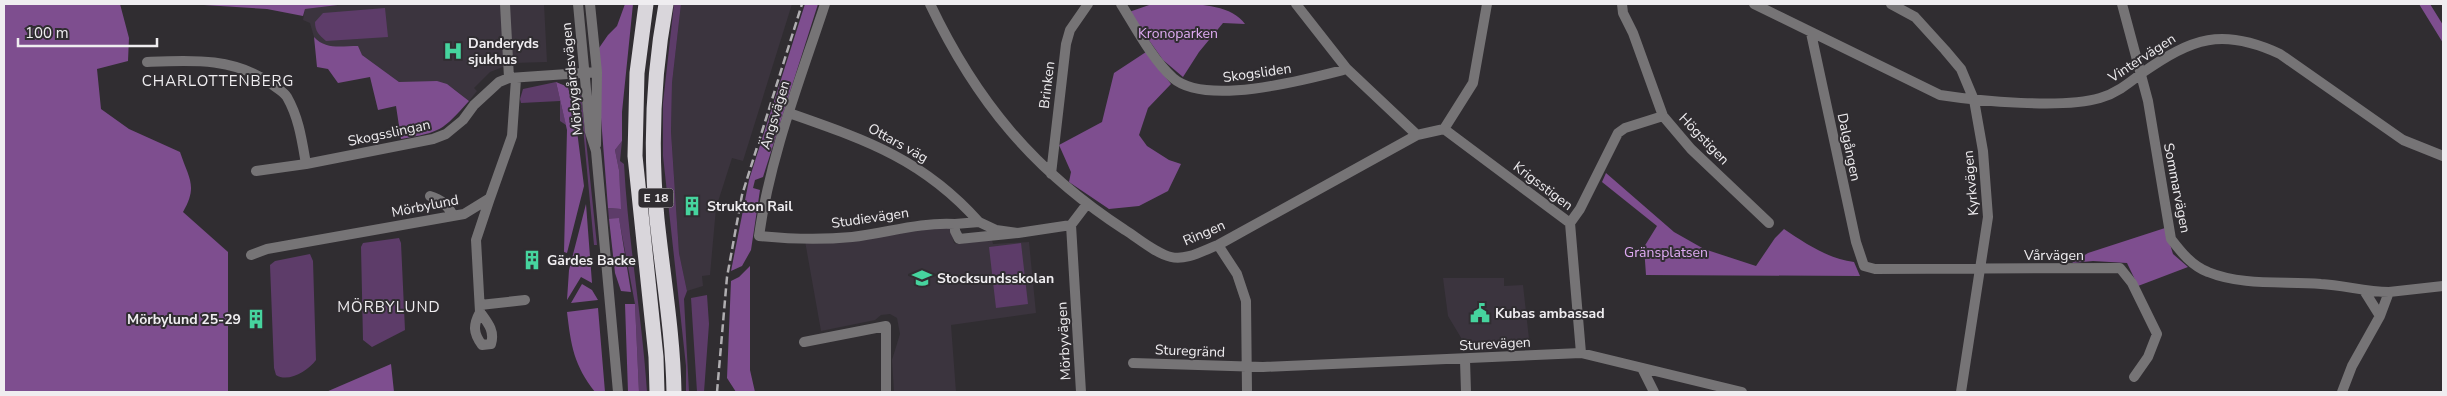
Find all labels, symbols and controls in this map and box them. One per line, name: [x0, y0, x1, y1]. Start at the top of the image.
scale bar: [18, 15, 156, 47]
street label: Mörbygårdsvägen: [557, 22, 587, 136]
text: 100 m: [25, 23, 69, 43]
park label: Kronoparken: [1138, 24, 1218, 43]
street label: Vintervägen: [2104, 29, 2179, 87]
place label: Danderyds sjukhus: [468, 34, 539, 69]
hospital icon: Danderyds sjukhus: [442, 40, 464, 62]
street label: Skogsliden: [1221, 59, 1293, 87]
street label: Brinken: [1035, 60, 1059, 110]
district label: CHARLOTTENBERG: [142, 71, 294, 91]
street label: Ängsvägen: [756, 78, 794, 152]
street label: Högstigen: [1675, 109, 1733, 169]
street label: Dalgången: [1833, 111, 1865, 183]
street label: Skogsslingan: [346, 115, 432, 151]
street label: Ottars väg: [865, 119, 931, 167]
street label: Sommarvägen: [2159, 141, 2195, 235]
street label: Kyrkvägen: [1959, 150, 1983, 216]
street label: Krigsstigen: [1509, 157, 1577, 215]
road number: E 18: [638, 188, 674, 208]
street label: Mörbylund: [390, 190, 460, 222]
building icon: Strukton Rail: [681, 195, 703, 217]
place label: Strukton Rail: [707, 197, 793, 216]
street label: Studievägen: [830, 203, 910, 233]
street label: Ringen: [1180, 216, 1228, 250]
park label: Gränsplatsen: [1624, 243, 1708, 262]
street label: Vårvägen: [2023, 246, 2084, 265]
building icon: Gärdes Backe: [521, 249, 543, 271]
place label: Gärdes Backe: [547, 251, 636, 270]
school or university icon: Stocksundsskolan: [911, 267, 933, 289]
place label: Stocksundsskolan: [937, 269, 1054, 288]
district label: MÖRBYLUND: [337, 297, 441, 317]
street label: Mörbyvägen: [1052, 301, 1076, 381]
public building icon: Kubas ambassad: [1469, 302, 1491, 324]
place label: Kubas ambassad: [1495, 304, 1605, 323]
building icon: Mörbylund 25-29: [245, 308, 267, 330]
place label: Mörbylund 25-29: [127, 310, 241, 329]
street label: Sturevägen: [1459, 333, 1531, 355]
street label: Sturegränd: [1154, 340, 1226, 362]

